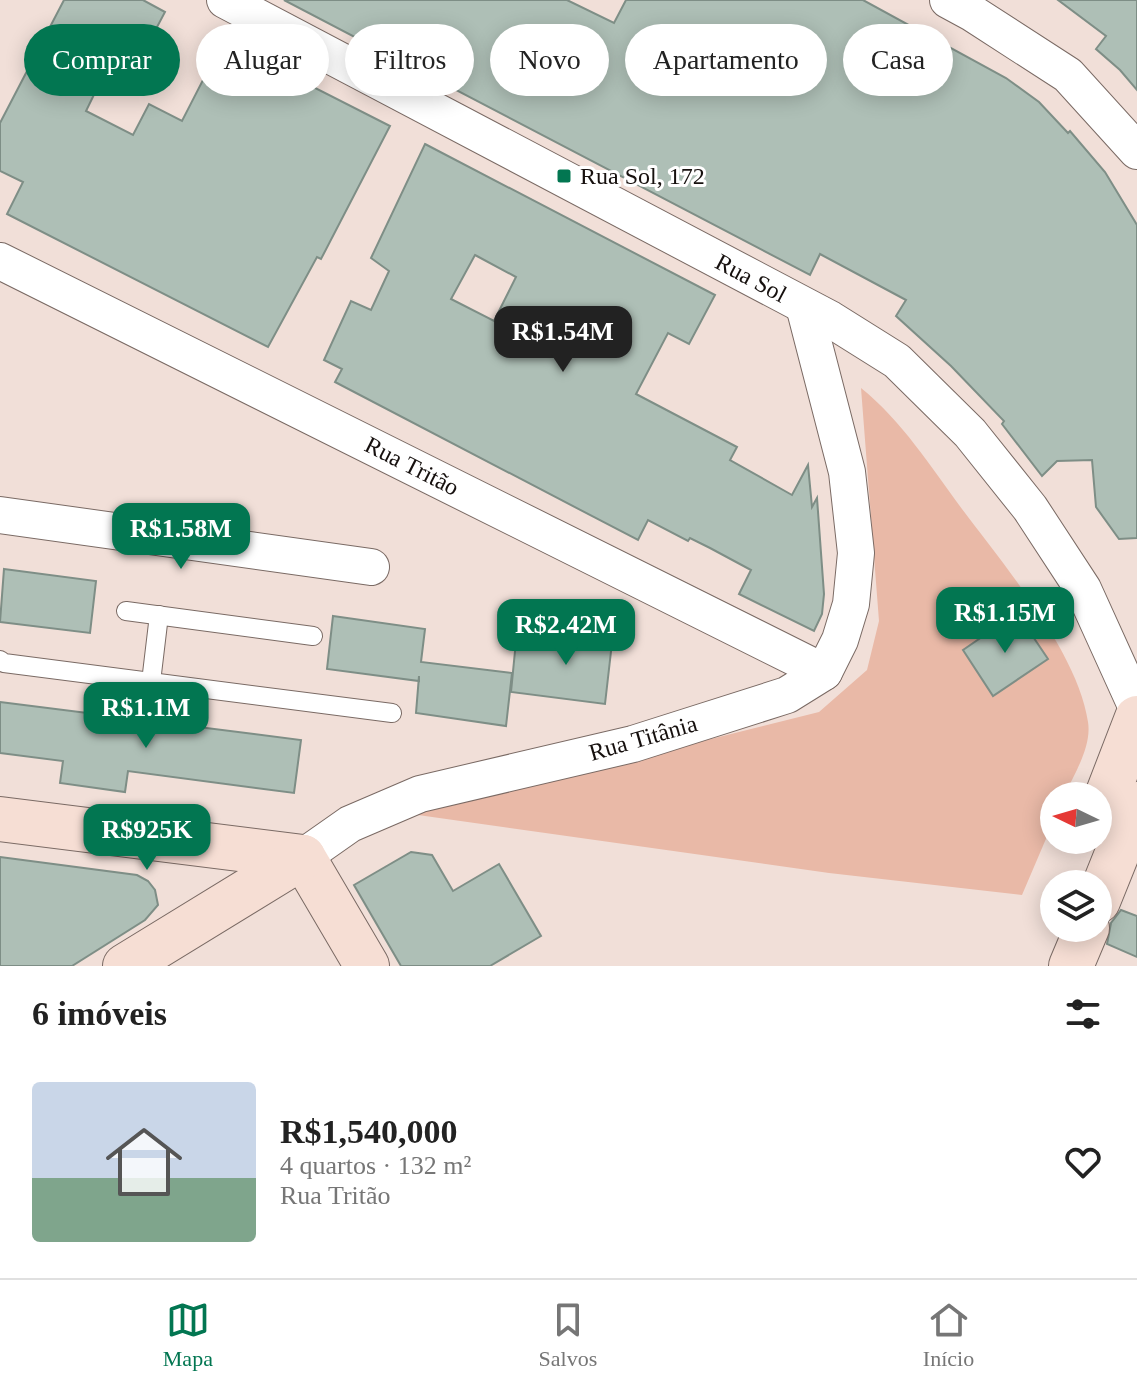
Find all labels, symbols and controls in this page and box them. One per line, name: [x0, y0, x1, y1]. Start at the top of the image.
chip: Comprar: [24, 24, 180, 96]
chip: Alugar: [196, 24, 329, 96]
chip: Filtros: [345, 24, 474, 96]
chip: Novo: [490, 24, 609, 96]
chip: Apartamento: [625, 24, 827, 96]
chip: Casa: [843, 24, 953, 96]
place label: Rua Sol, 172: [580, 163, 705, 189]
marker: Rua Sol, 172: [555, 167, 573, 185]
street label: Rua Sol: [711, 249, 791, 308]
pin: R$1.54M: [489, 306, 637, 374]
text: R$1.54M: [512, 317, 614, 346]
street label: Rua Tritão: [361, 431, 463, 501]
pin: R$1.58M: [107, 503, 255, 571]
text: R$1.58M: [130, 514, 232, 543]
pin: R$1.15M: [931, 587, 1079, 655]
text: R$1.15M: [954, 598, 1056, 627]
pin: R$2.42M: [492, 599, 640, 667]
text: R$2.42M: [515, 610, 617, 639]
pin: R$1.1M: [81, 682, 211, 750]
text: R$1.1M: [102, 693, 190, 722]
street label: Rua Titânia: [586, 710, 700, 766]
north arrow: [1040, 782, 1112, 854]
map controls: [1040, 782, 1112, 942]
pin: R$925K: [82, 804, 212, 872]
text: R$925K: [102, 815, 193, 844]
button: layers: [1040, 870, 1112, 942]
icon: filters: [1061, 992, 1105, 1036]
text: 6 imóveis: [32, 995, 167, 1032]
text: R$1,540,000: [280, 1113, 458, 1150]
icon: home: [96, 1114, 192, 1210]
icon: heart: [1061, 1140, 1105, 1184]
text: 4 quartos · 132 m²: [280, 1151, 471, 1180]
text: Rua Tritão: [280, 1181, 391, 1210]
tab: Mapa: [163, 1298, 213, 1372]
tab: Salvos: [539, 1298, 597, 1372]
tab: Início: [923, 1298, 974, 1372]

